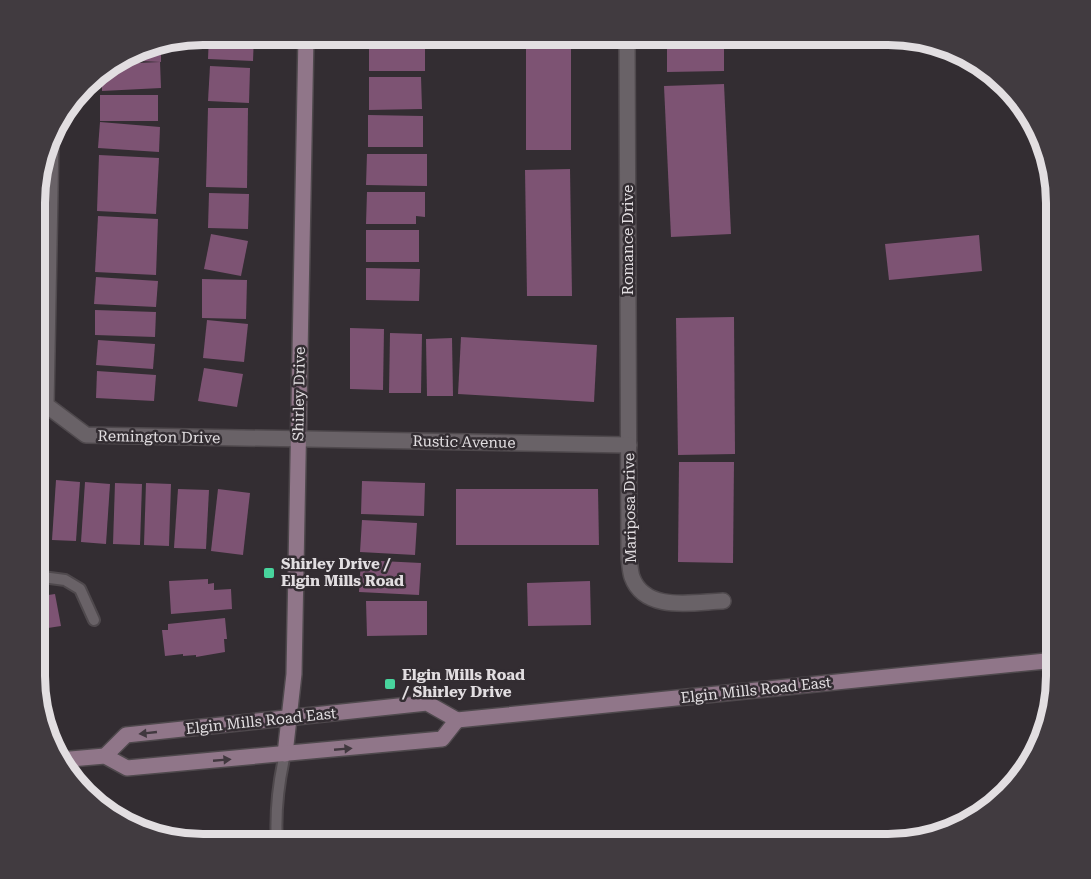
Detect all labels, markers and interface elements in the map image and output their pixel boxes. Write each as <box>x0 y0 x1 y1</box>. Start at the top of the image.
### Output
street label: Romance Drive <box>619 185 637 295</box>
street label: Shirley Drive <box>289 347 309 441</box>
street label: Remington Drive <box>98 427 220 447</box>
street label: Rustic Avenue <box>412 432 516 452</box>
street label: Mariposa Drive <box>620 453 640 563</box>
place label: Shirley Drive / Elgin Mills Road <box>281 555 404 590</box>
marker: Shirley Drive / Elgin Mills Road <box>262 566 276 580</box>
place label: Elgin Mills Road / Shirley Drive <box>401 666 525 701</box>
street label: Elgin Mills Road East <box>680 673 833 707</box>
marker: Elgin Mills Road / Shirley Drive <box>383 677 397 691</box>
street label: Elgin Mills Road East <box>185 704 338 738</box>
one-way arrow <box>138 728 157 738</box>
one-way arrow <box>333 744 352 753</box>
one-way arrow <box>213 755 232 765</box>

